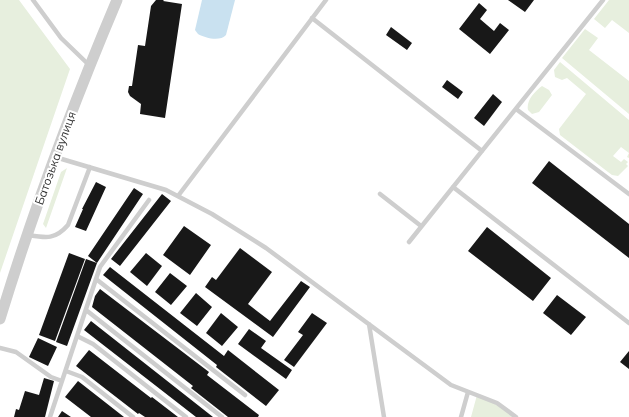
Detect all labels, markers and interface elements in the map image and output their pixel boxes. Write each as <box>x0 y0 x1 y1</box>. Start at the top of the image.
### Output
street label: Батозька вулиця <box>31 109 79 207</box>

